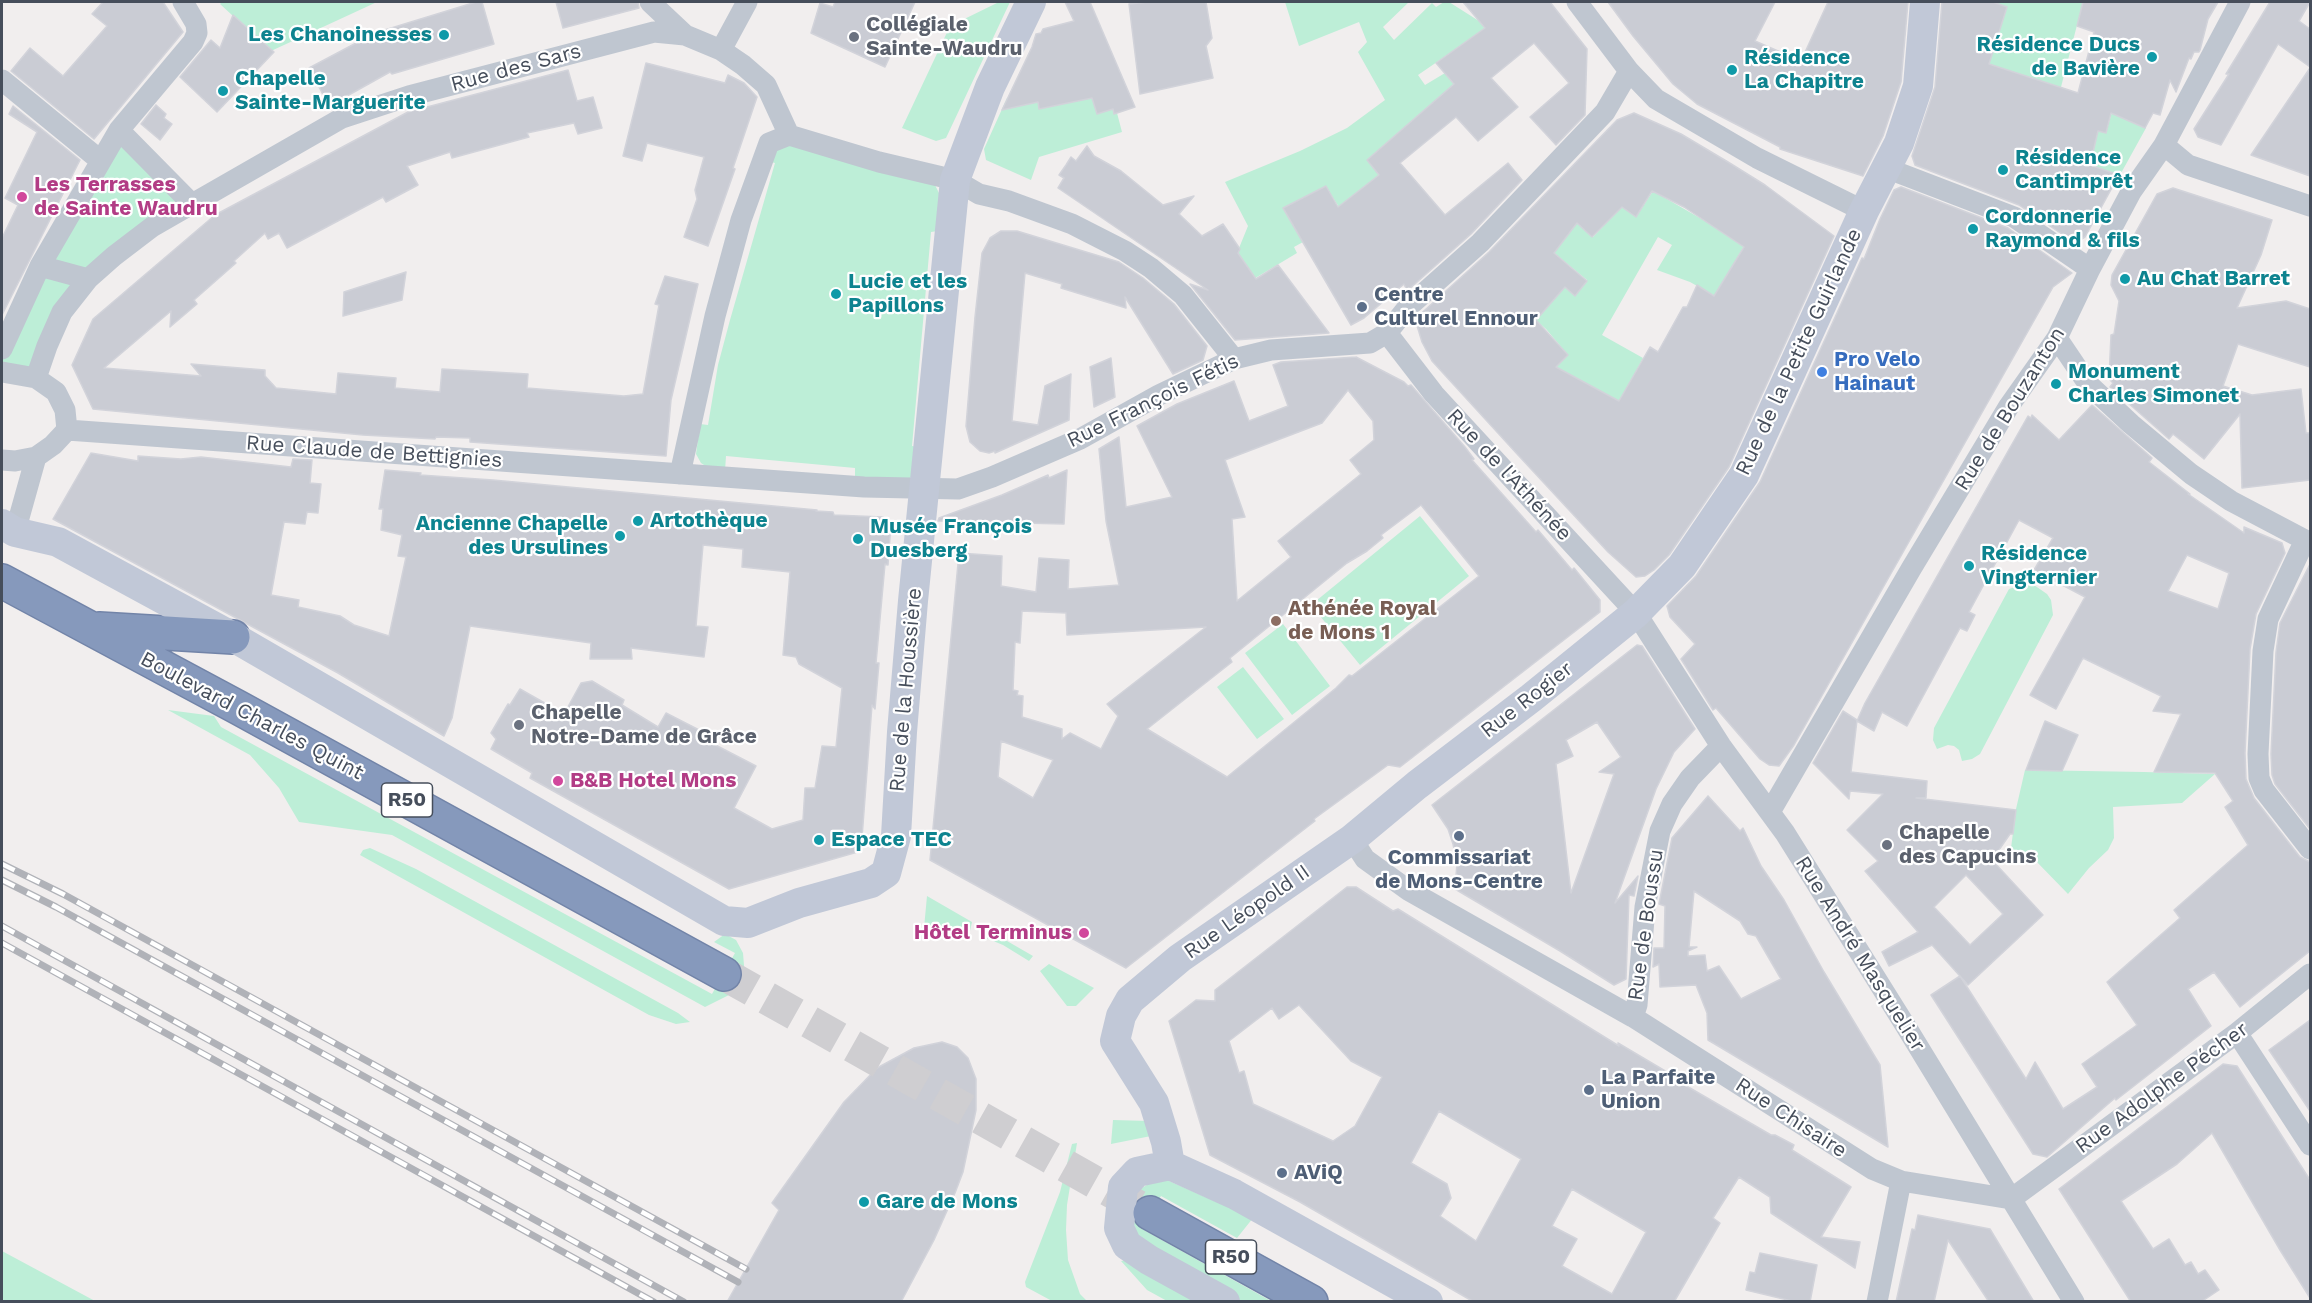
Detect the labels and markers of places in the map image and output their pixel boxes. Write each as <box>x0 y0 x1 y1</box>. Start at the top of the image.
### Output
place label: Collégiale Sainte-Waudru <box>866 12 1023 62</box>
place label: Les Chanoinesses <box>248 22 432 48</box>
marker: Les Chanoinesses <box>437 28 451 42</box>
marker: Collégiale Sainte-Waudru <box>847 30 861 44</box>
place label: Résidence Ducs de Bavière <box>1977 32 2140 82</box>
place label: Résidence La Chapitre <box>1744 45 1864 95</box>
marker: Résidence Ducs de Bavière <box>2145 50 2159 64</box>
marker: Résidence La Chapitre <box>1725 63 1739 77</box>
place label: Chapelle Sainte-Marguerite <box>235 66 426 116</box>
marker: Chapelle Sainte-Marguerite <box>216 84 230 98</box>
place label: Résidence Cantimprêt <box>2015 145 2133 195</box>
marker: Résidence Cantimprêt <box>1996 163 2010 177</box>
place label: Les Terrasses de Sainte Waudru <box>34 172 218 222</box>
marker: Les Terrasses de Sainte Waudru <box>15 190 29 204</box>
place label: Cordonnerie Raymond & fils <box>1985 204 2140 254</box>
marker: Cordonnerie Raymond & fils <box>1966 222 1980 236</box>
place label: Au Chat Barret <box>2137 266 2290 292</box>
place label: Lucie et les Papillons <box>848 269 967 319</box>
marker: Au Chat Barret <box>2118 272 2132 286</box>
place label: Centre Culturel Ennour <box>1374 282 1538 332</box>
marker: Lucie et les Papillons <box>829 287 843 301</box>
marker: Centre Culturel Ennour <box>1355 300 1369 314</box>
place label: Pro Velo Hainaut <box>1834 347 1920 397</box>
place label: Monument Charles Simonet <box>2068 359 2239 409</box>
marker: Pro Velo Hainaut <box>1815 365 1829 379</box>
marker: Monument Charles Simonet <box>2049 377 2063 391</box>
place label: Artothèque <box>650 508 768 534</box>
place label: Ancienne Chapelle des Ursulines <box>416 511 608 561</box>
marker: Artothèque <box>631 514 645 528</box>
place label: Musée François Duesberg <box>870 514 1032 564</box>
marker: Ancienne Chapelle des Ursulines <box>613 529 627 543</box>
marker: Musée François Duesberg <box>851 532 865 546</box>
place label: Résidence Vingternier <box>1981 541 2097 591</box>
marker: Résidence Vingternier <box>1962 559 1976 573</box>
place label: Athénée Royal de Mons 1 <box>1288 596 1437 646</box>
marker: Athénée Royal de Mons 1 <box>1269 614 1283 628</box>
place label: Chapelle Notre-Dame de Grâce <box>531 700 757 750</box>
marker: Chapelle Notre-Dame de Grâce <box>512 718 526 732</box>
place label: B&B Hotel Mons <box>570 768 736 794</box>
marker: B&B Hotel Mons <box>551 774 565 788</box>
place label: Chapelle des Capucins <box>1899 820 2036 870</box>
place label: Espace TEC <box>831 827 952 853</box>
marker: Commissariat de Mons-Centre <box>1452 829 1466 843</box>
marker: Espace TEC <box>812 833 826 847</box>
marker: Chapelle des Capucins <box>1880 838 1894 852</box>
place label: Commissariat de Mons-Centre <box>1375 845 1543 895</box>
place label: Hôtel Terminus <box>914 920 1072 946</box>
marker: Hôtel Terminus <box>1077 926 1091 940</box>
place label: La Parfaite Union <box>1601 1065 1715 1115</box>
marker: La Parfaite Union <box>1582 1083 1596 1097</box>
place label: AViQ <box>1294 1160 1343 1186</box>
marker: AViQ <box>1275 1166 1289 1180</box>
place label: Gare de Mons <box>876 1189 1018 1215</box>
marker: Gare de Mons <box>857 1195 871 1209</box>

